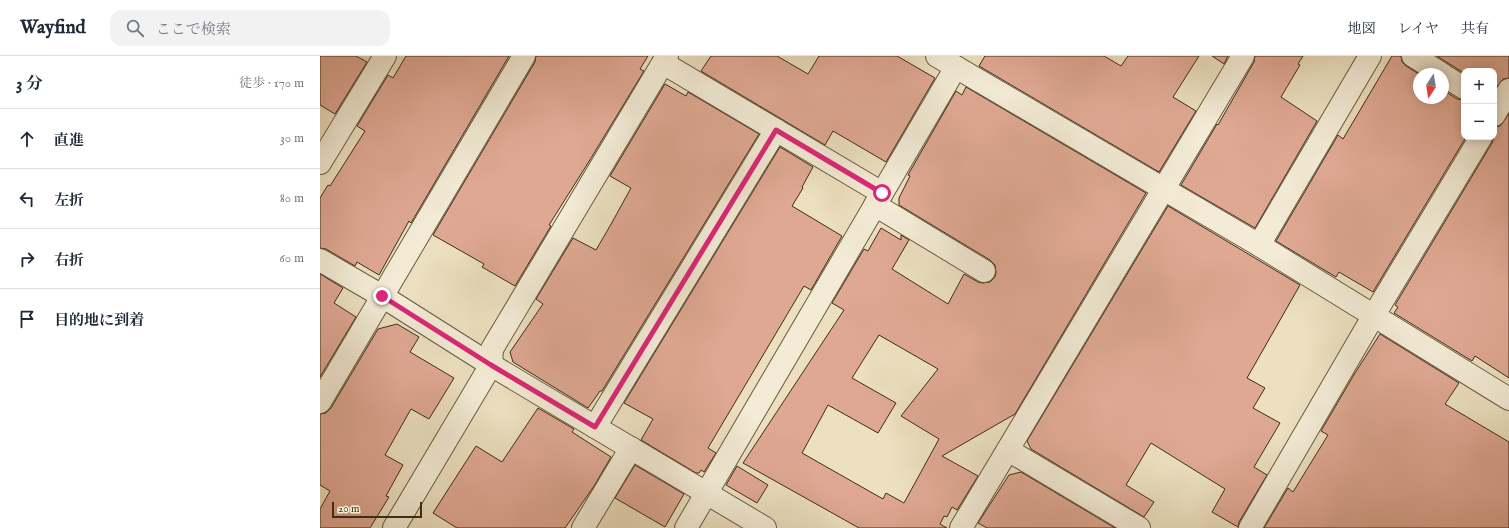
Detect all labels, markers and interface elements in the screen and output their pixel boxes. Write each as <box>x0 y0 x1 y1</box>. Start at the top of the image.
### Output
search box <box>110 10 390 46</box>
text: Wayfind <box>20 16 86 40</box>
icon: search <box>124 17 146 39</box>
text: ここで検索 <box>156 20 231 39</box>
text: 地図 <box>1348 20 1376 38</box>
text: レイヤ <box>1398 20 1439 38</box>
text: 共有 <box>1461 20 1489 38</box>
north arrow <box>1413 68 1449 104</box>
map controls <box>1461 68 1497 140</box>
button: + <box>1461 68 1497 104</box>
text: 3 分 <box>16 74 43 95</box>
text: 徒歩 · 170 m <box>239 75 304 92</box>
button: − <box>1461 104 1497 140</box>
icon: ahead <box>16 128 38 150</box>
text: 30 m <box>280 130 304 147</box>
text: 直進 <box>54 131 84 150</box>
route start <box>873 184 891 202</box>
icon: left <box>16 188 38 210</box>
text: 80 m <box>280 190 304 207</box>
text: 左折 <box>54 191 84 210</box>
icon: right <box>16 248 38 270</box>
text: 60 m <box>279 250 304 267</box>
text: 右折 <box>54 251 84 270</box>
route end <box>373 287 391 305</box>
icon: arrive <box>16 308 38 330</box>
text: 目的地に到着 <box>54 311 144 330</box>
scale bar <box>332 500 422 519</box>
text: 20 m <box>338 502 359 516</box>

